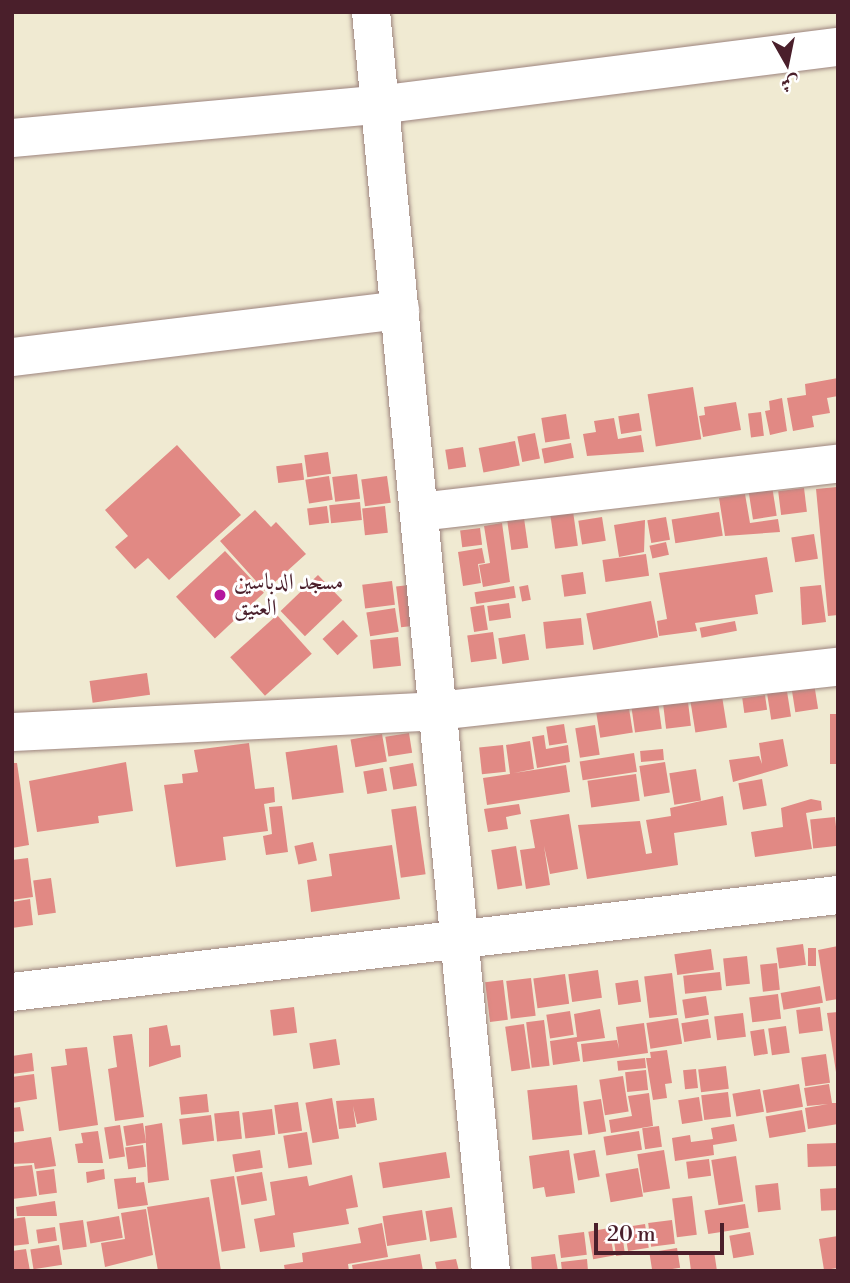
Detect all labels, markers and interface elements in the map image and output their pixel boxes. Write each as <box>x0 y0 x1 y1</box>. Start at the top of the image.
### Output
north arrow <box>752 28 822 98</box>
text: ش <box>779 70 801 97</box>
place label: مسجد الدباسين العتيق <box>234 568 344 622</box>
marker: مسجد الدباسين العتيق <box>212 587 228 603</box>
scale bar <box>598 1210 728 1254</box>
text: 20 m <box>607 1222 656 1248</box>

